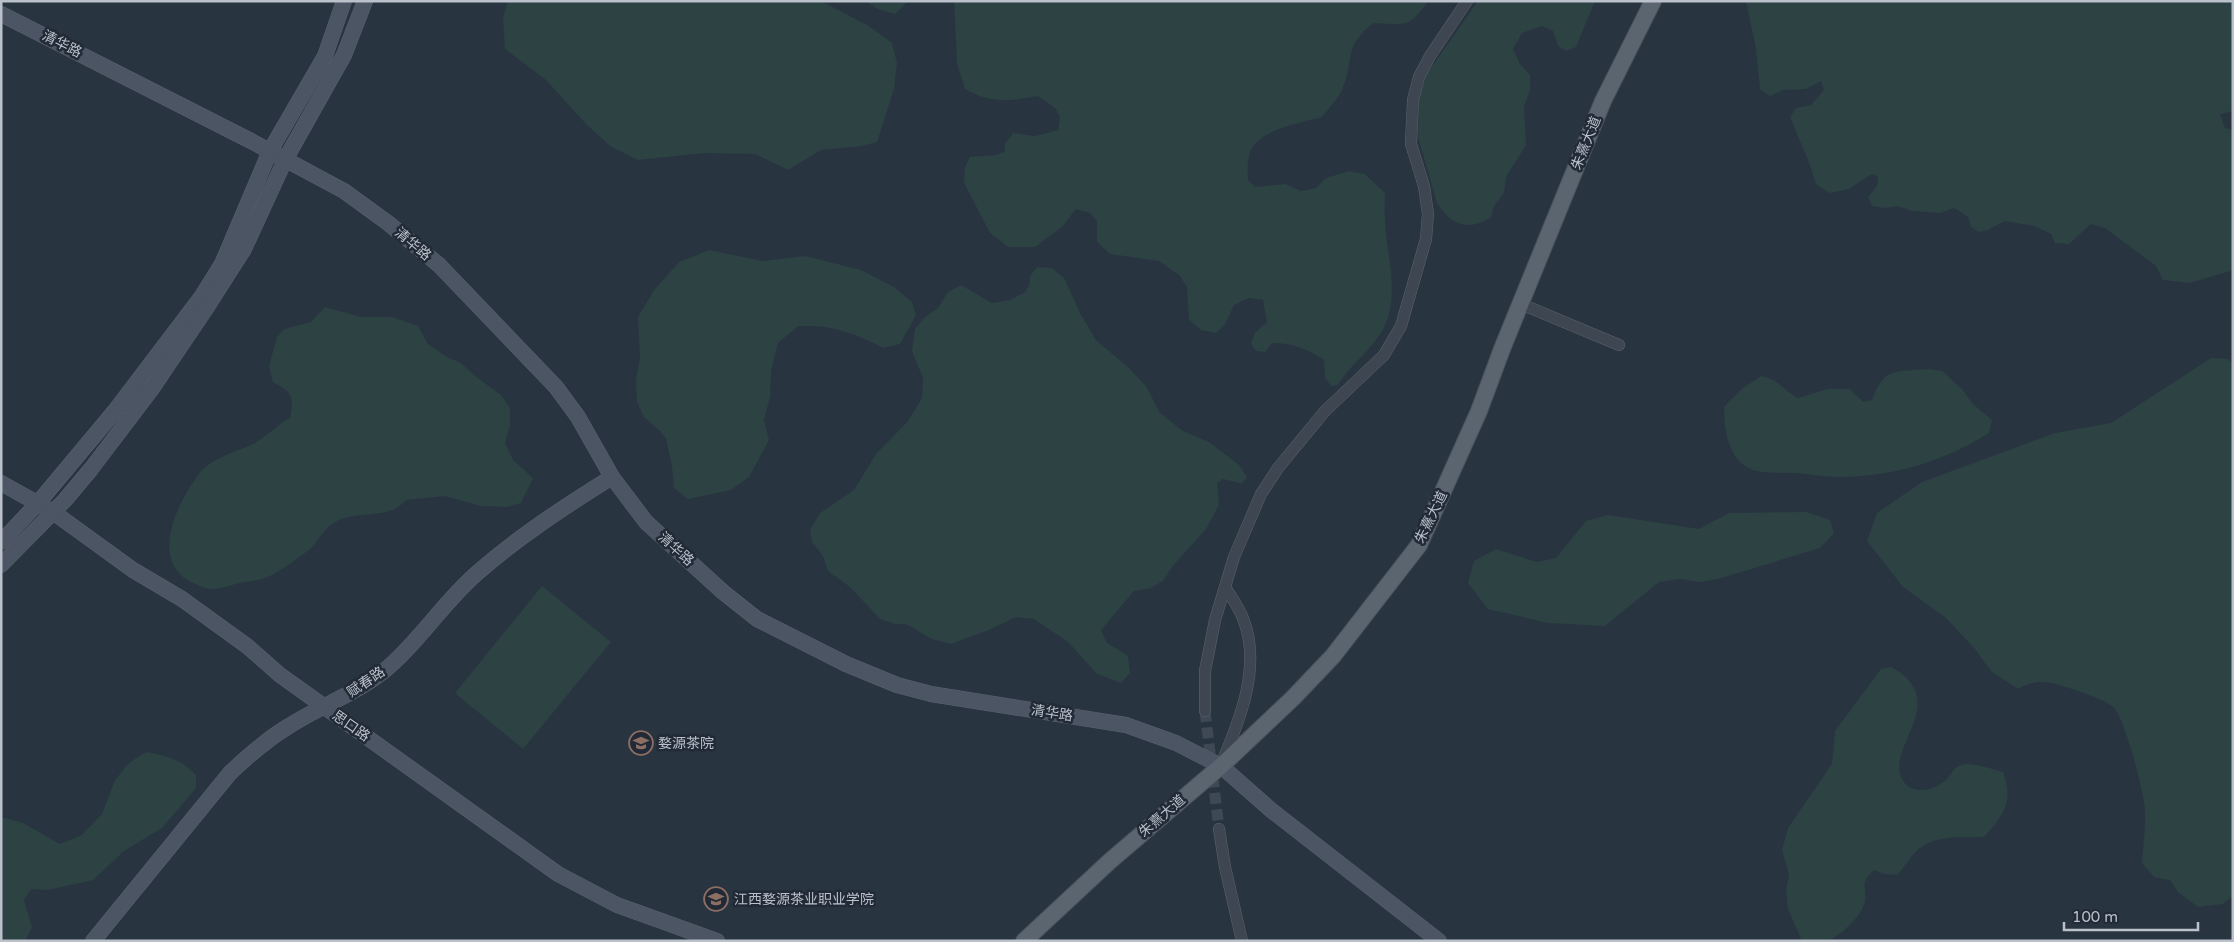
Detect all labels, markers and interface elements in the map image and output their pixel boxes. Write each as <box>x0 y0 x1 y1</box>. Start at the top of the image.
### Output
street label: 清华路 <box>39 27 85 61</box>
street label: 朱熹大道 <box>1568 114 1604 172</box>
street label: 清华路 <box>391 224 435 264</box>
street label: 朱熹大道 <box>1411 488 1451 546</box>
street label: 清华路 <box>655 529 697 569</box>
street label: 赋春路 <box>344 663 388 701</box>
street label: 清华路 <box>1030 701 1074 725</box>
street label: 思口路 <box>329 707 373 745</box>
school or university icon: 婺源茶院 <box>628 730 654 756</box>
place label: 婺源茶院 <box>658 735 714 752</box>
street label: 朱熹大道 <box>1135 791 1189 841</box>
school or university icon: 江西婺源茶业职业学院 <box>703 886 729 912</box>
place label: 江西婺源茶业职业学院 <box>734 891 874 908</box>
scale bar <box>2064 900 2198 932</box>
text: 100 m <box>2072 908 2118 926</box>

